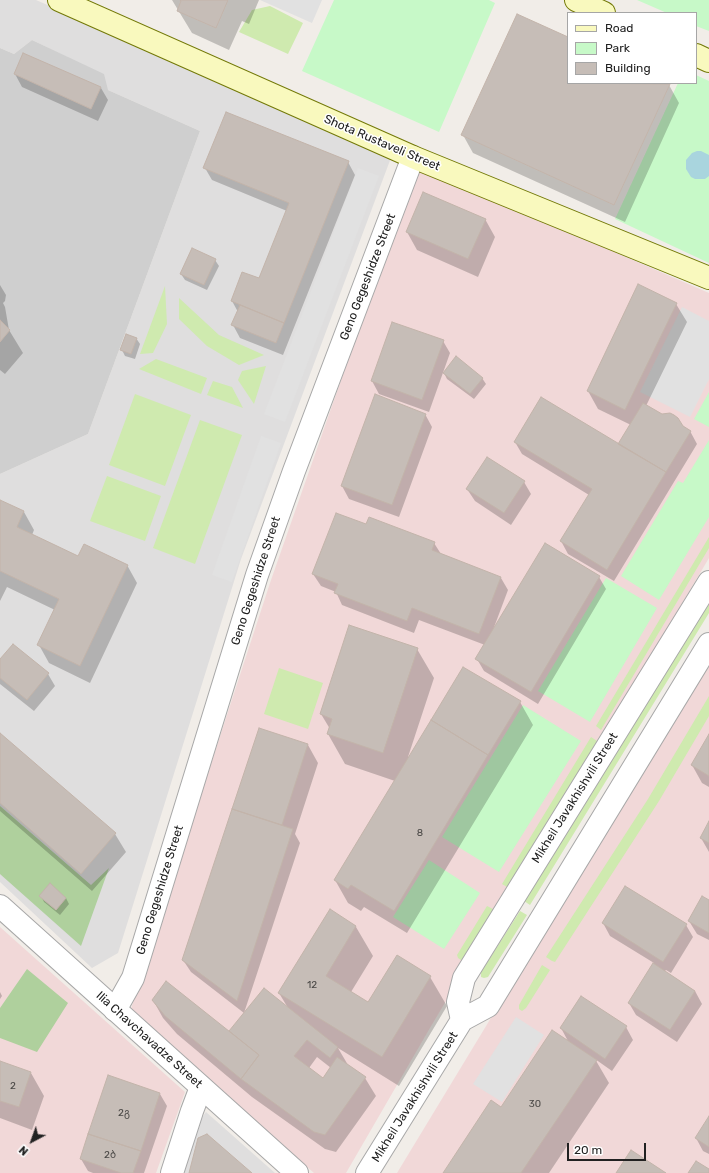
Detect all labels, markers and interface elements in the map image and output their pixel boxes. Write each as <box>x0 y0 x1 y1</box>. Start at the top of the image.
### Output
legend <box>567 12 697 84</box>
text: Road <box>605 21 633 35</box>
text: Park <box>605 41 630 55</box>
text: Building <box>605 61 651 75</box>
street label: Shota Rustaveli Street <box>322 112 442 174</box>
street label: Geno Gegeshidze Street <box>337 212 399 342</box>
street label: Geno Gegeshidze Street <box>228 515 284 647</box>
street label: Mikheil Javakhishvili Street <box>529 730 621 866</box>
street label: Geno Gegeshidze Street <box>133 824 187 956</box>
house number: 8 <box>417 827 423 839</box>
house number: 12 <box>307 979 317 991</box>
street label: Ilia Chavchavadze Street <box>93 989 205 1091</box>
street label: Mikheil Javakhishvili Street <box>369 1029 461 1165</box>
house number: 2 <box>10 1080 16 1092</box>
house number: 30 <box>529 1098 541 1110</box>
house number: 2გ <box>118 1107 130 1119</box>
north arrow <box>12 1121 52 1161</box>
scale bar <box>569 1135 648 1161</box>
text: N <box>17 1143 31 1158</box>
text: 20 m <box>574 1143 602 1157</box>
house number: 2ბ <box>104 1149 116 1161</box>

